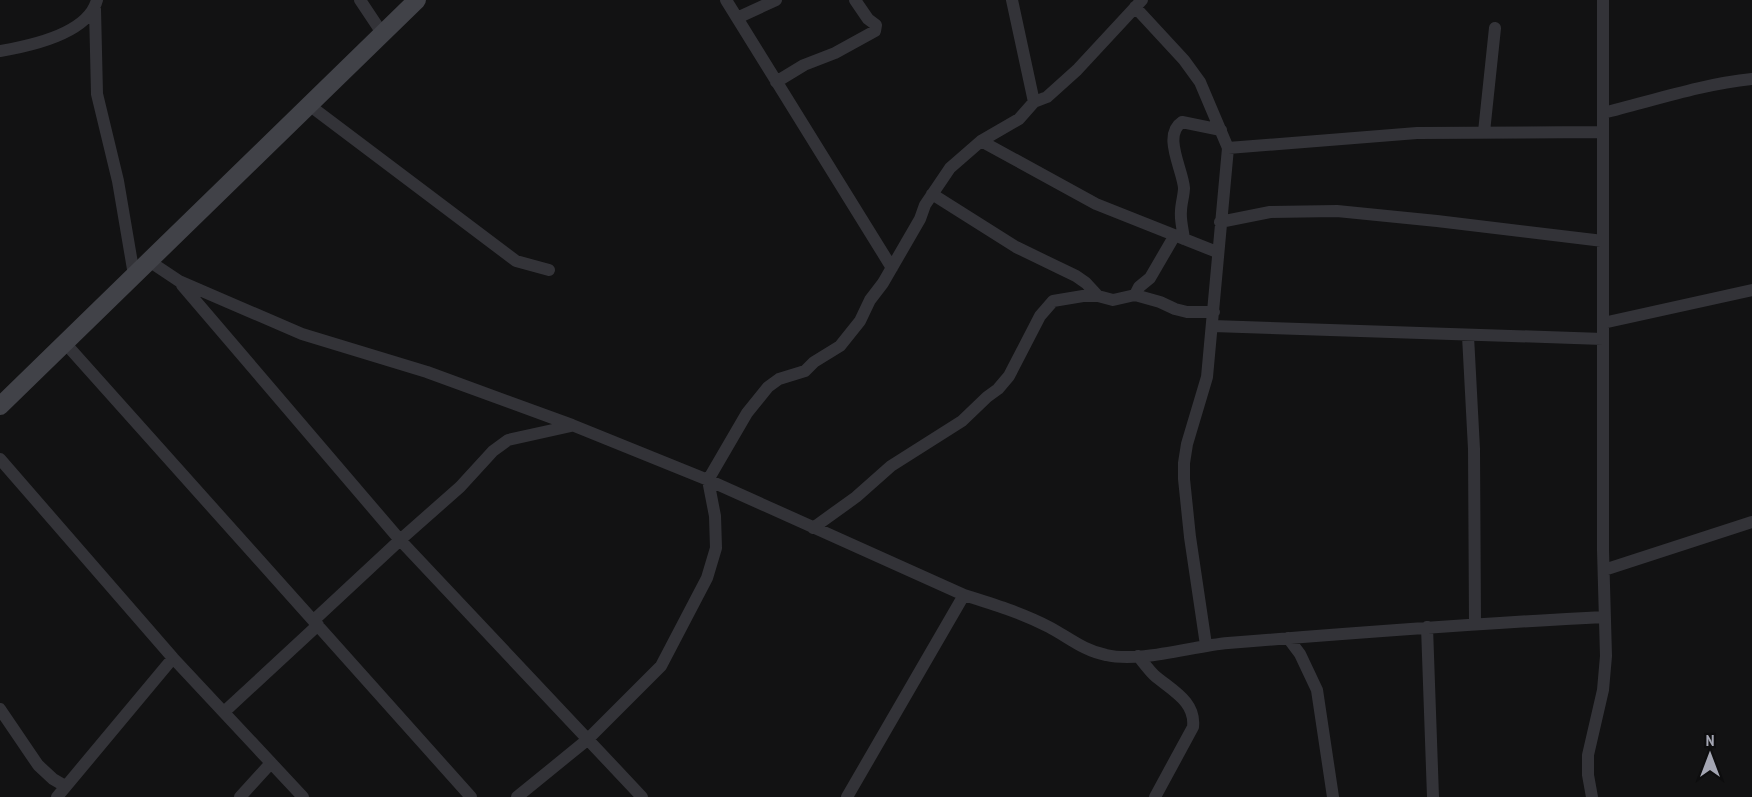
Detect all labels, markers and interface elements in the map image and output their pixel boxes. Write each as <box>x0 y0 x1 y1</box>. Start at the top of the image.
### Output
north arrow <box>1680 725 1740 785</box>
text: N <box>1706 730 1714 750</box>

